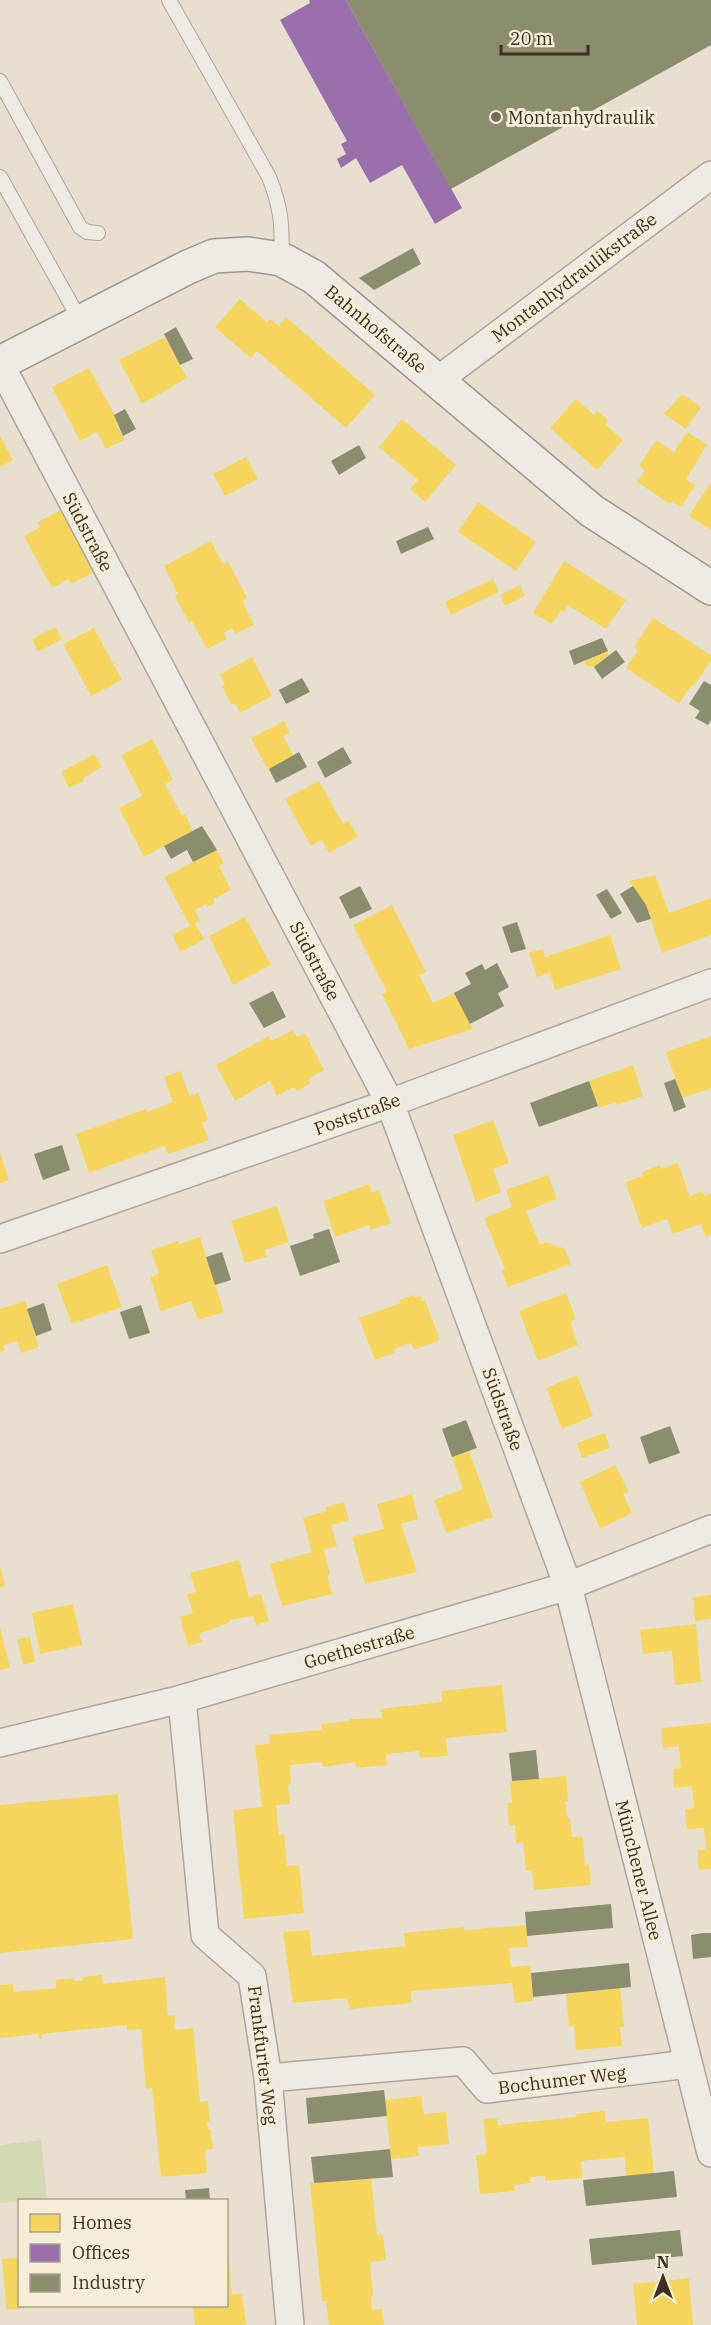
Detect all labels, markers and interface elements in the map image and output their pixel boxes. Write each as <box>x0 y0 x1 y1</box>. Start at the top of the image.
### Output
scale bar <box>501 18 588 56</box>
text: 20 m <box>510 27 553 50</box>
place label: Montanhydraulik <box>508 106 655 129</box>
marker: Montanhydraulik <box>489 110 503 124</box>
street label: Montanhydraulikstraße <box>487 207 661 347</box>
street label: Bahnhofstraße <box>320 280 432 378</box>
street label: Südstraße <box>58 488 118 576</box>
street label: Südstraße <box>285 917 345 1005</box>
street label: Poststraße <box>311 1088 403 1140</box>
street label: Südstraße <box>477 1364 529 1454</box>
street label: Goethestraße <box>301 1620 417 1674</box>
street label: Münchener Allee <box>610 1797 668 1943</box>
street label: Frankfurter Weg <box>243 1984 283 2126</box>
street label: Bochumer Weg <box>497 2061 628 2099</box>
legend <box>18 2199 228 2307</box>
text: Homes <box>72 2211 132 2234</box>
text: Offices <box>72 2241 130 2264</box>
north arrow <box>633 2247 693 2307</box>
text: N <box>657 2252 669 2272</box>
text: Industry <box>72 2271 145 2294</box>

